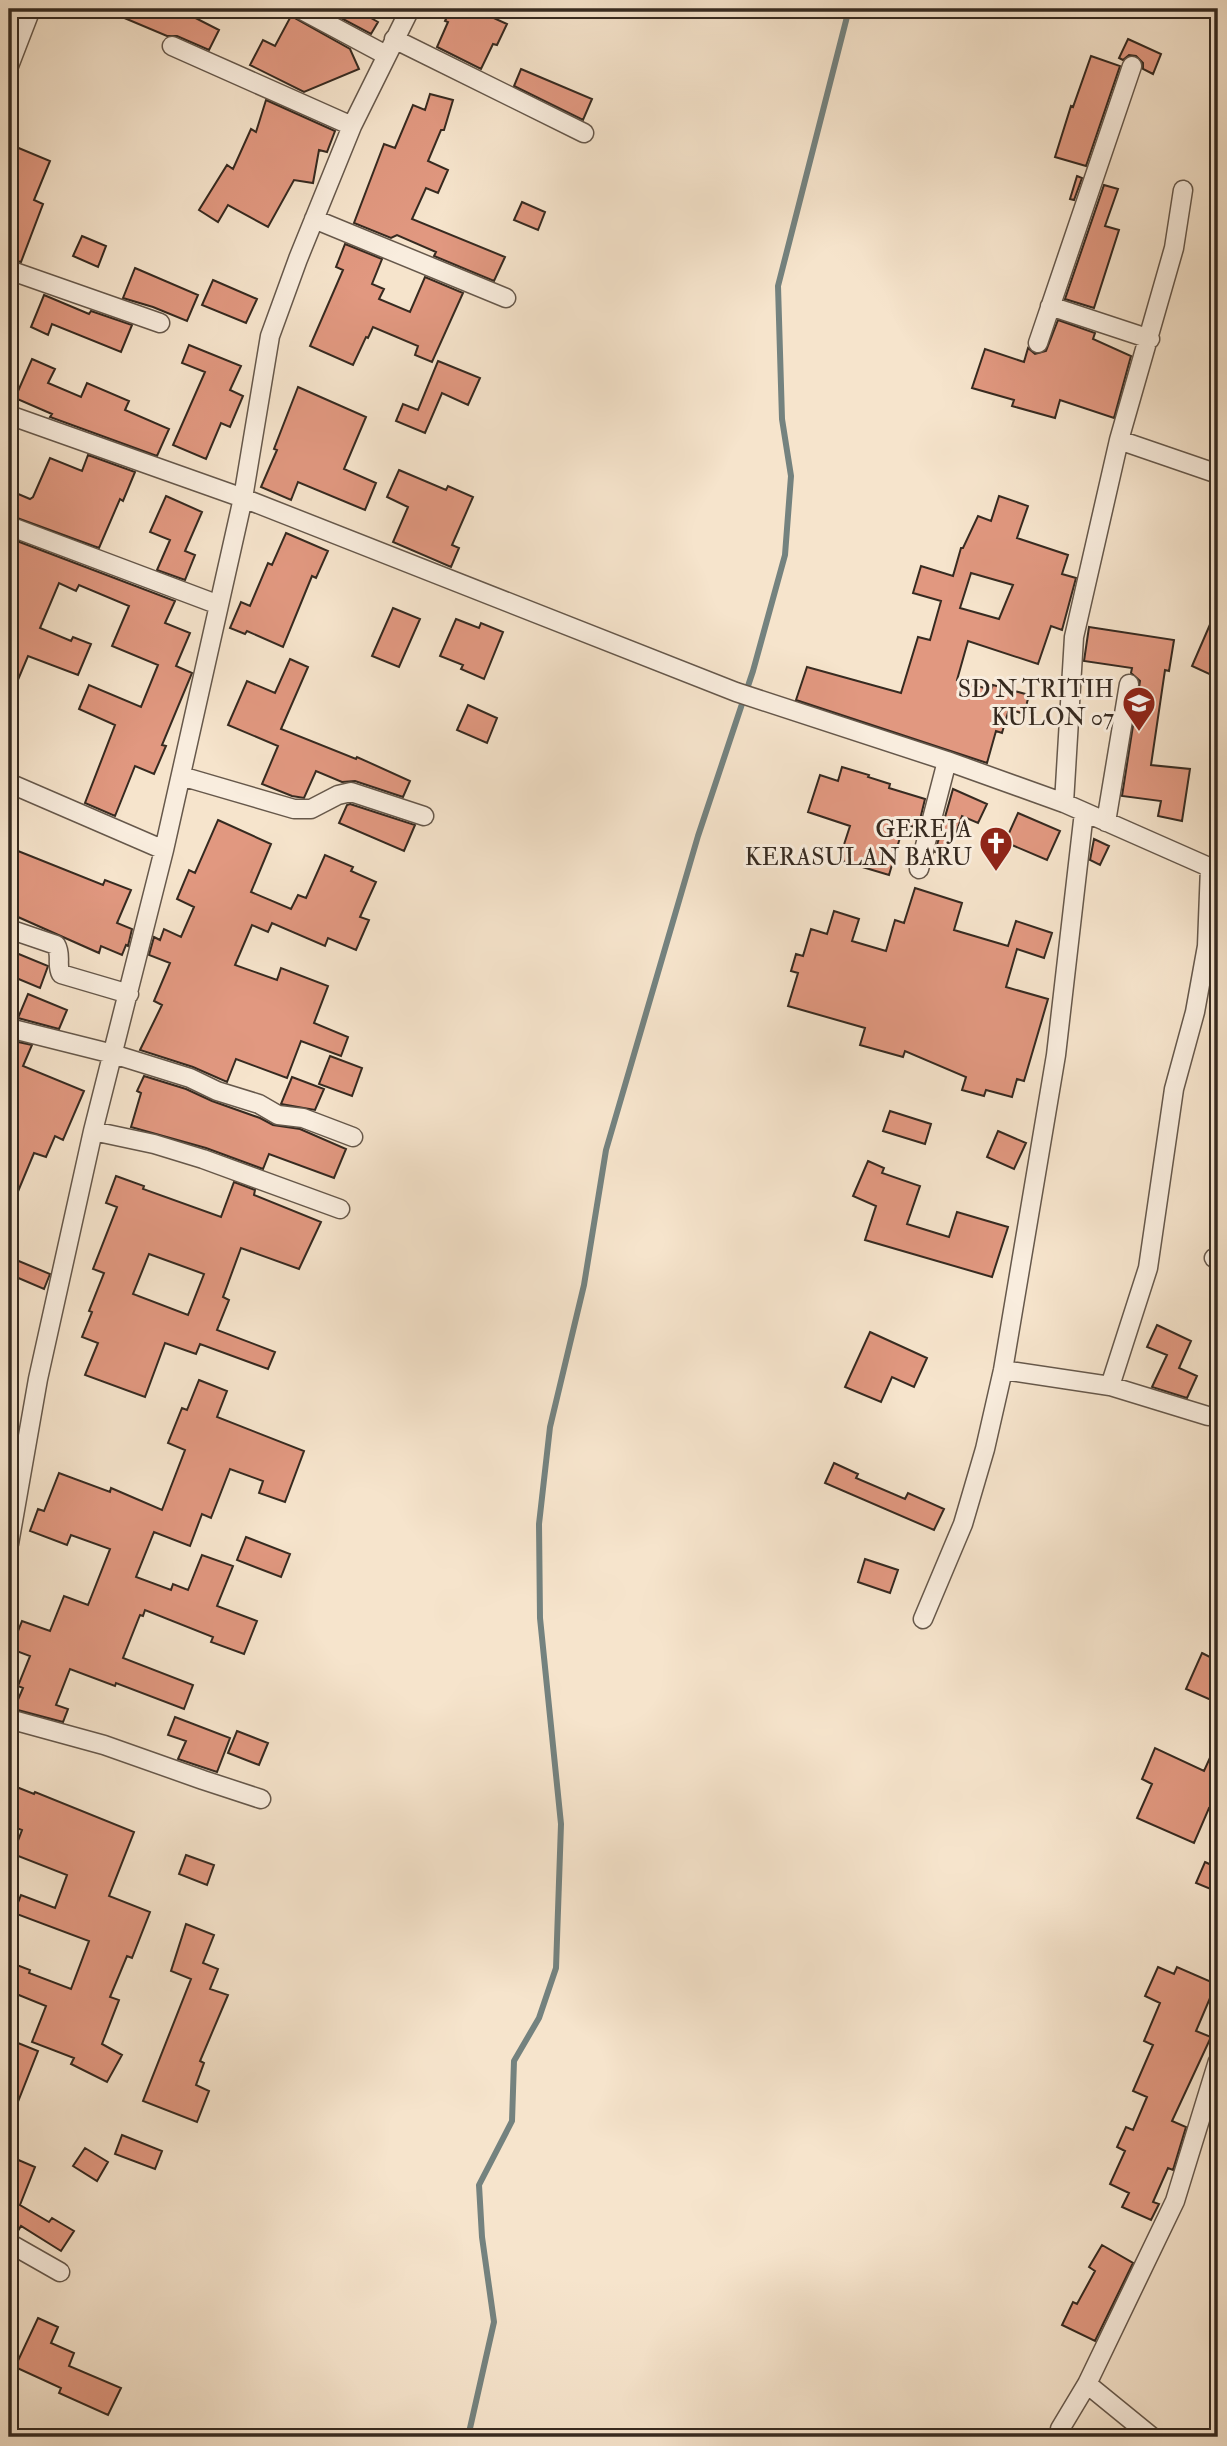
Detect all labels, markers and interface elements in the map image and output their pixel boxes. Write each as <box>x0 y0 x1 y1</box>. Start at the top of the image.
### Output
place label: SD N TRITIH KULON 07 <box>958 674 1114 733</box>
school or university icon: SD N TRITIH KULON 07 <box>1120 684 1158 733</box>
place label: GEREJA KERASULAN BARU <box>745 814 972 873</box>
church icon: GEREJA KERASULAN BARU <box>977 824 1015 873</box>

